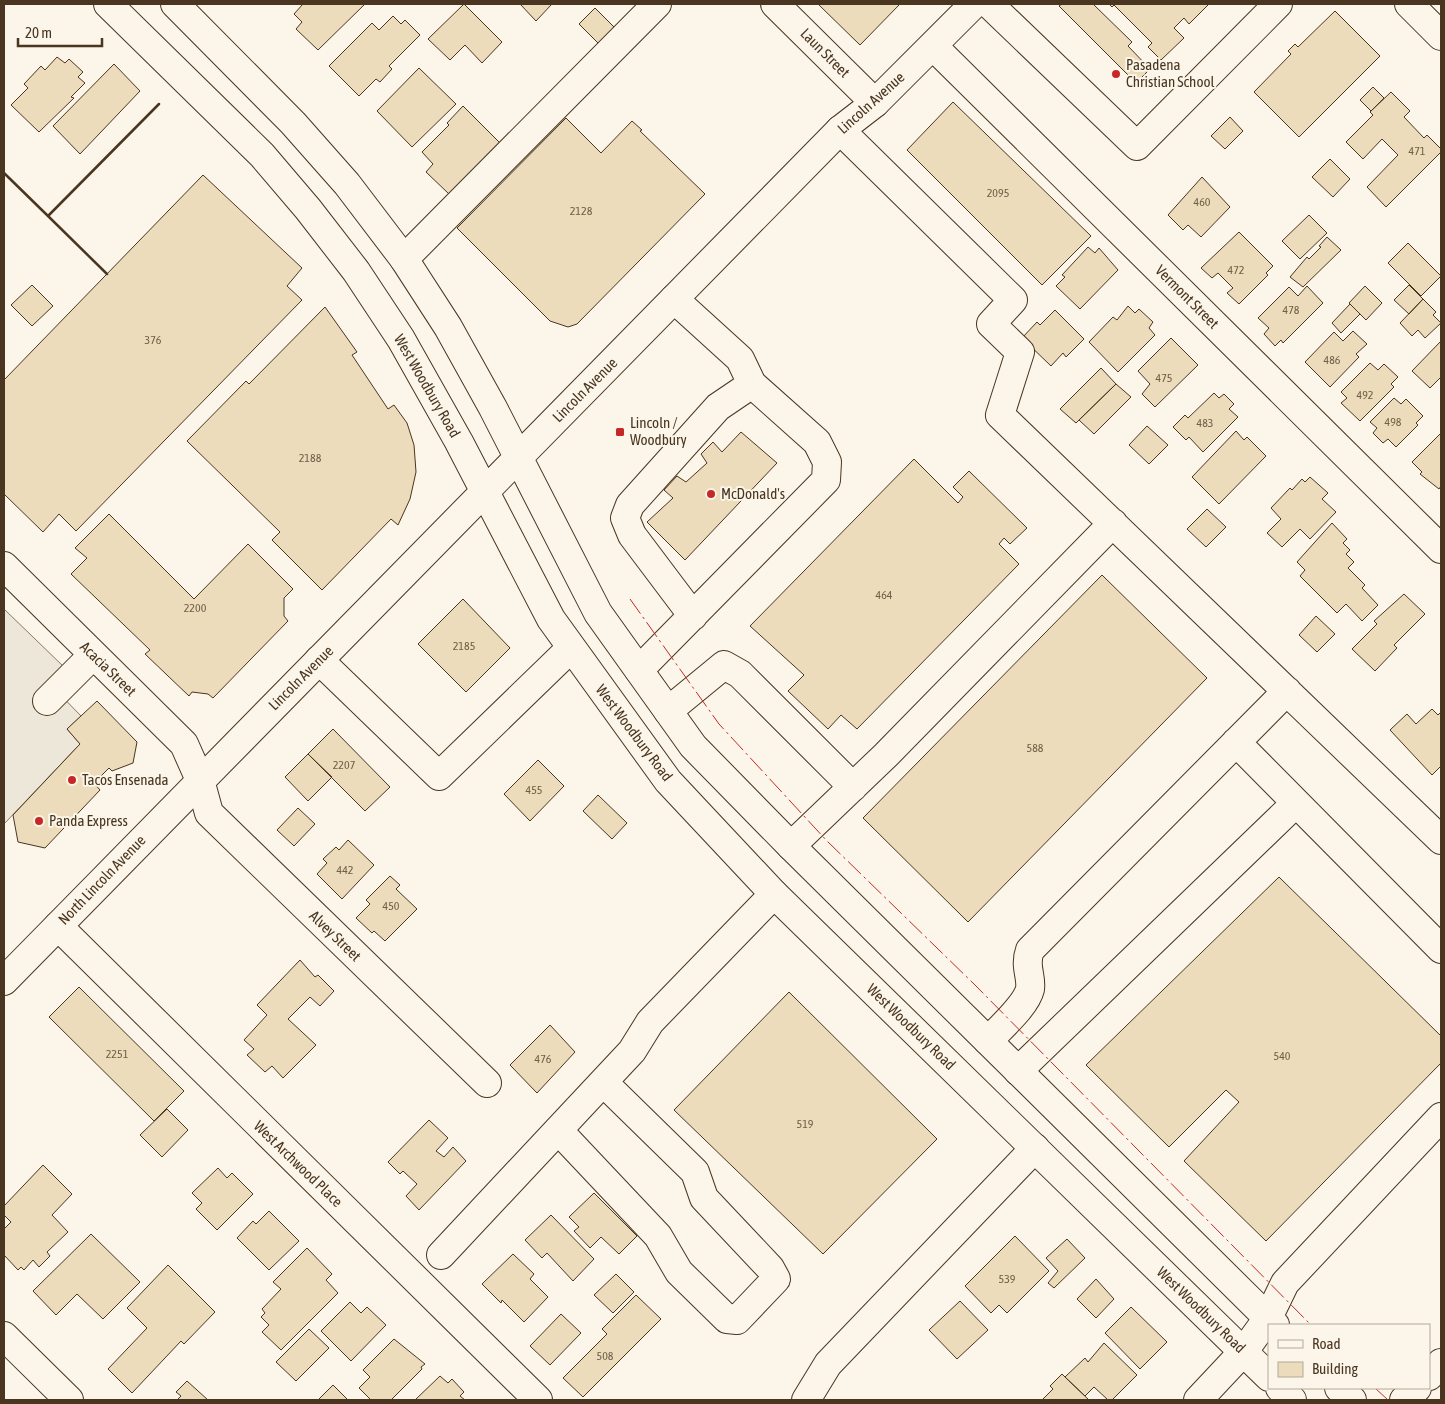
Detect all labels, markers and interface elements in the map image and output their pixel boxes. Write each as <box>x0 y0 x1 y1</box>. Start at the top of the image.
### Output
scale bar <box>18 15 101 47</box>
text: 20 m <box>25 24 52 41</box>
street label: Laun Street <box>797 25 853 81</box>
place label: Pasadena Christian School <box>1126 56 1214 90</box>
street label: Lincoln Avenue <box>834 68 908 137</box>
marker: Pasadena Christian School <box>1110 68 1122 80</box>
house number: 471 <box>1409 144 1426 158</box>
house number: 2095 <box>987 186 1009 200</box>
house number: 460 <box>1194 195 1211 209</box>
house number: 2128 <box>570 204 593 218</box>
street label: Vermont Street <box>1152 261 1223 332</box>
house number: 472 <box>1228 263 1244 277</box>
house number: 478 <box>1283 303 1300 317</box>
street label: West Woodbury Road <box>391 331 464 440</box>
house number: 376 <box>145 333 162 347</box>
house number: 486 <box>1324 353 1341 367</box>
street label: Lincoln Avenue <box>549 354 620 425</box>
house number: 475 <box>1156 371 1172 385</box>
house number: 492 <box>1357 388 1373 402</box>
place label: Lincoln / Woodbury <box>630 414 687 448</box>
house number: 498 <box>1385 415 1402 429</box>
house number: 483 <box>1197 416 1213 430</box>
marker: Lincoln / Woodbury <box>614 426 626 438</box>
house number: 2188 <box>299 451 322 465</box>
place label: McDonald's <box>721 485 785 502</box>
marker: McDonald's <box>705 488 717 500</box>
house number: 464 <box>876 588 893 602</box>
house number: 2200 <box>184 601 207 615</box>
street label: Acacia Street <box>77 638 140 699</box>
house number: 2185 <box>453 639 475 653</box>
street label: Lincoln Avenue <box>265 642 336 713</box>
street label: West Woodbury Road <box>593 681 676 784</box>
house number: 588 <box>1027 741 1044 755</box>
house number: 2207 <box>333 758 356 772</box>
place label: Tacos Ensenada <box>82 771 169 788</box>
marker: Tacos Ensenada <box>66 774 78 786</box>
house number: 455 <box>526 783 542 797</box>
place label: Panda Express <box>49 812 128 829</box>
marker: Panda Express <box>33 815 45 827</box>
street label: North Lincoln Avenue <box>55 831 149 928</box>
house number: 442 <box>337 863 353 877</box>
house number: 450 <box>383 899 400 913</box>
street label: Alvey Street <box>306 907 365 964</box>
street label: West Woodbury Road <box>864 980 959 1073</box>
house number: 2251 <box>106 1047 129 1061</box>
house number: 540 <box>1274 1049 1291 1063</box>
house number: 476 <box>535 1052 552 1066</box>
street label: West Archwood Place <box>251 1117 346 1210</box>
house number: 519 <box>797 1117 814 1131</box>
street label: West Woodbury Road <box>1154 1263 1249 1356</box>
house number: 539 <box>999 1272 1016 1286</box>
legend <box>1268 1324 1430 1389</box>
text: Road <box>1312 1335 1341 1352</box>
house number: 508 <box>597 1349 614 1363</box>
text: Building <box>1312 1360 1358 1377</box>

